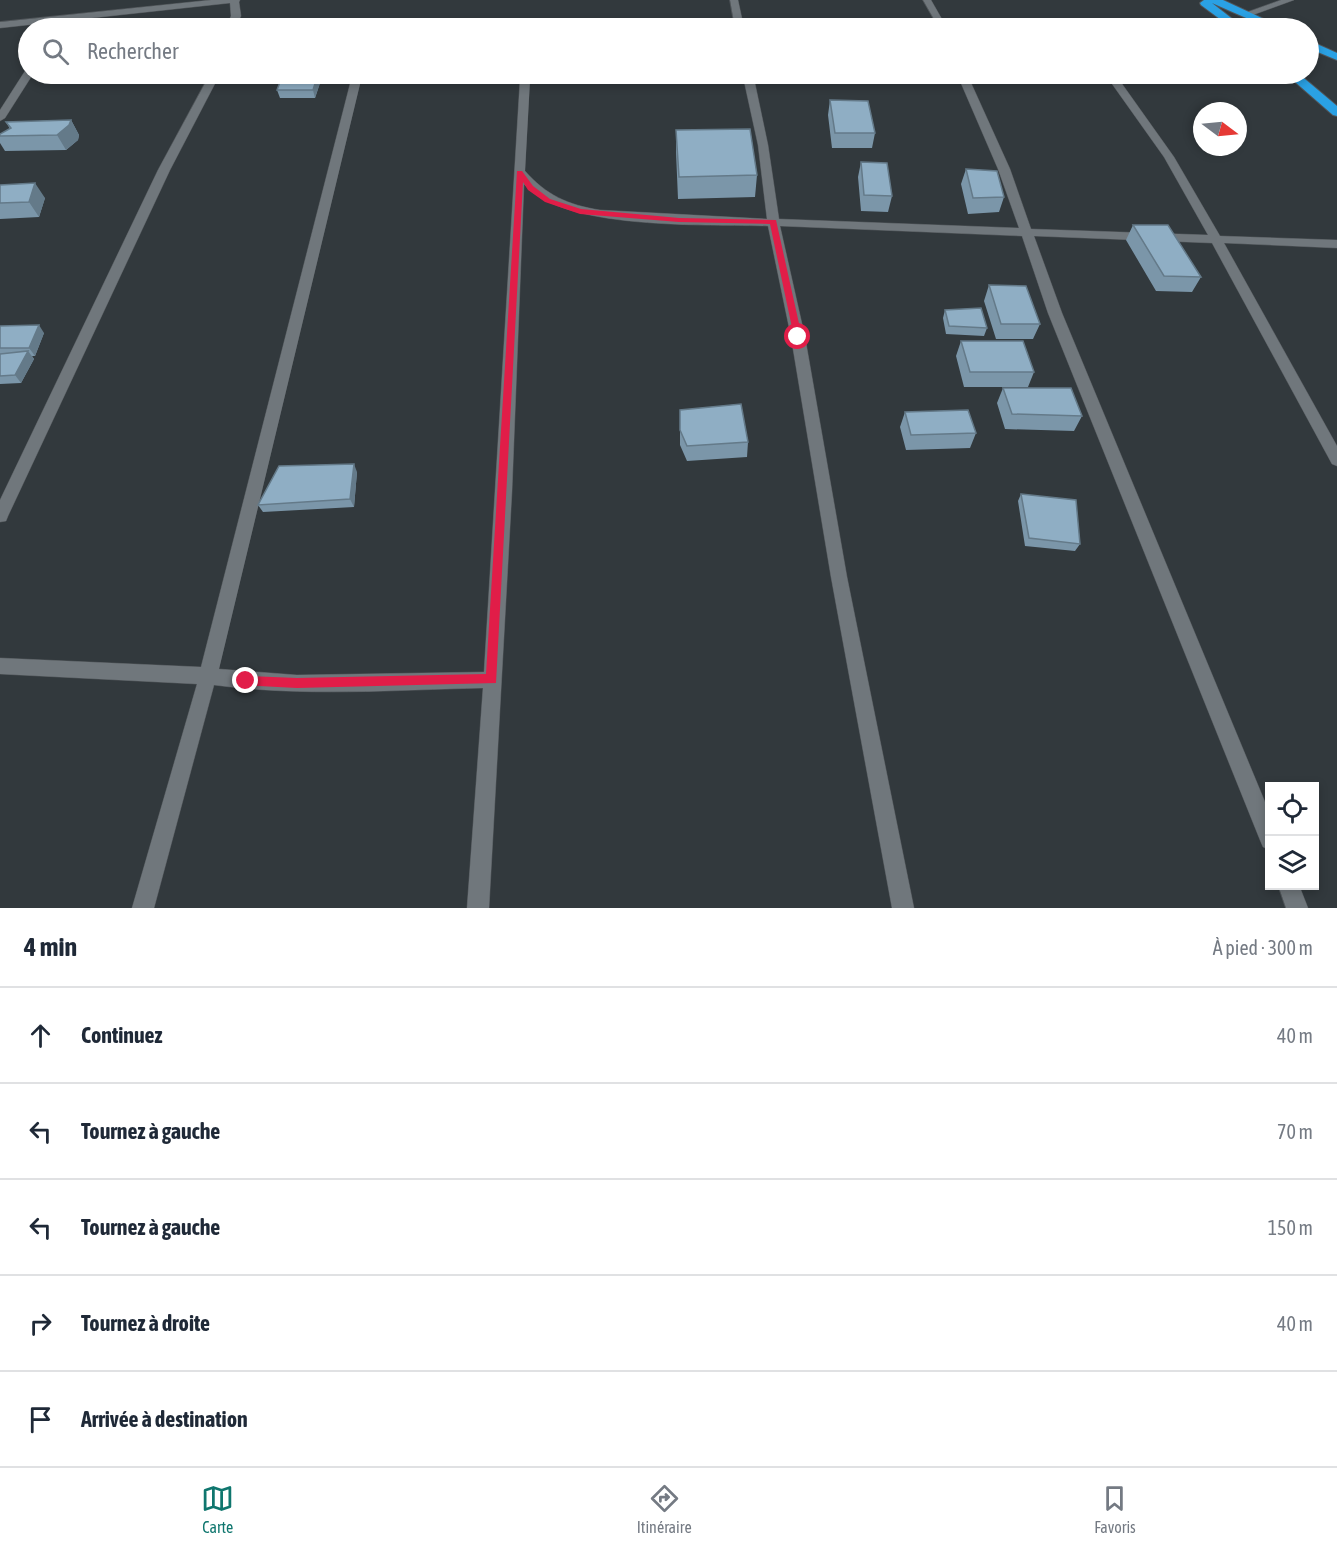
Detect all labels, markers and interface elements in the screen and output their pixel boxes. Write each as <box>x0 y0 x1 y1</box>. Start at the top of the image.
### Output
search box <box>18 18 1319 84</box>
icon: search <box>39 35 72 68</box>
text: Rechercher <box>87 38 178 64</box>
north arrow <box>1193 102 1247 156</box>
route start <box>784 323 810 349</box>
route end <box>232 667 258 693</box>
map controls <box>1265 782 1319 890</box>
button: locate <box>1265 782 1319 836</box>
button: layers <box>1265 836 1319 890</box>
text: 4 min <box>24 932 77 962</box>
text: À pied · 300 m <box>1213 936 1313 959</box>
icon: ahead <box>24 1019 57 1052</box>
text: Continuez <box>81 1022 163 1048</box>
text: 40 m <box>1277 1024 1313 1047</box>
icon: left <box>24 1115 57 1148</box>
text: Tournez à gauche <box>81 1118 220 1144</box>
text: 70 m <box>1277 1120 1313 1143</box>
icon: left <box>24 1211 57 1244</box>
text: Tournez à gauche <box>81 1214 220 1240</box>
text: 150 m <box>1268 1216 1313 1239</box>
icon: right <box>24 1307 57 1340</box>
text: Tournez à droite <box>81 1310 210 1336</box>
text: 40 m <box>1277 1312 1313 1335</box>
icon: arrive <box>24 1403 57 1436</box>
text: Arrivée à destination <box>81 1406 248 1432</box>
tab: Carte <box>201 1482 234 1536</box>
tab: Itinéraire <box>637 1482 692 1536</box>
tab: Favoris <box>1094 1482 1136 1536</box>

